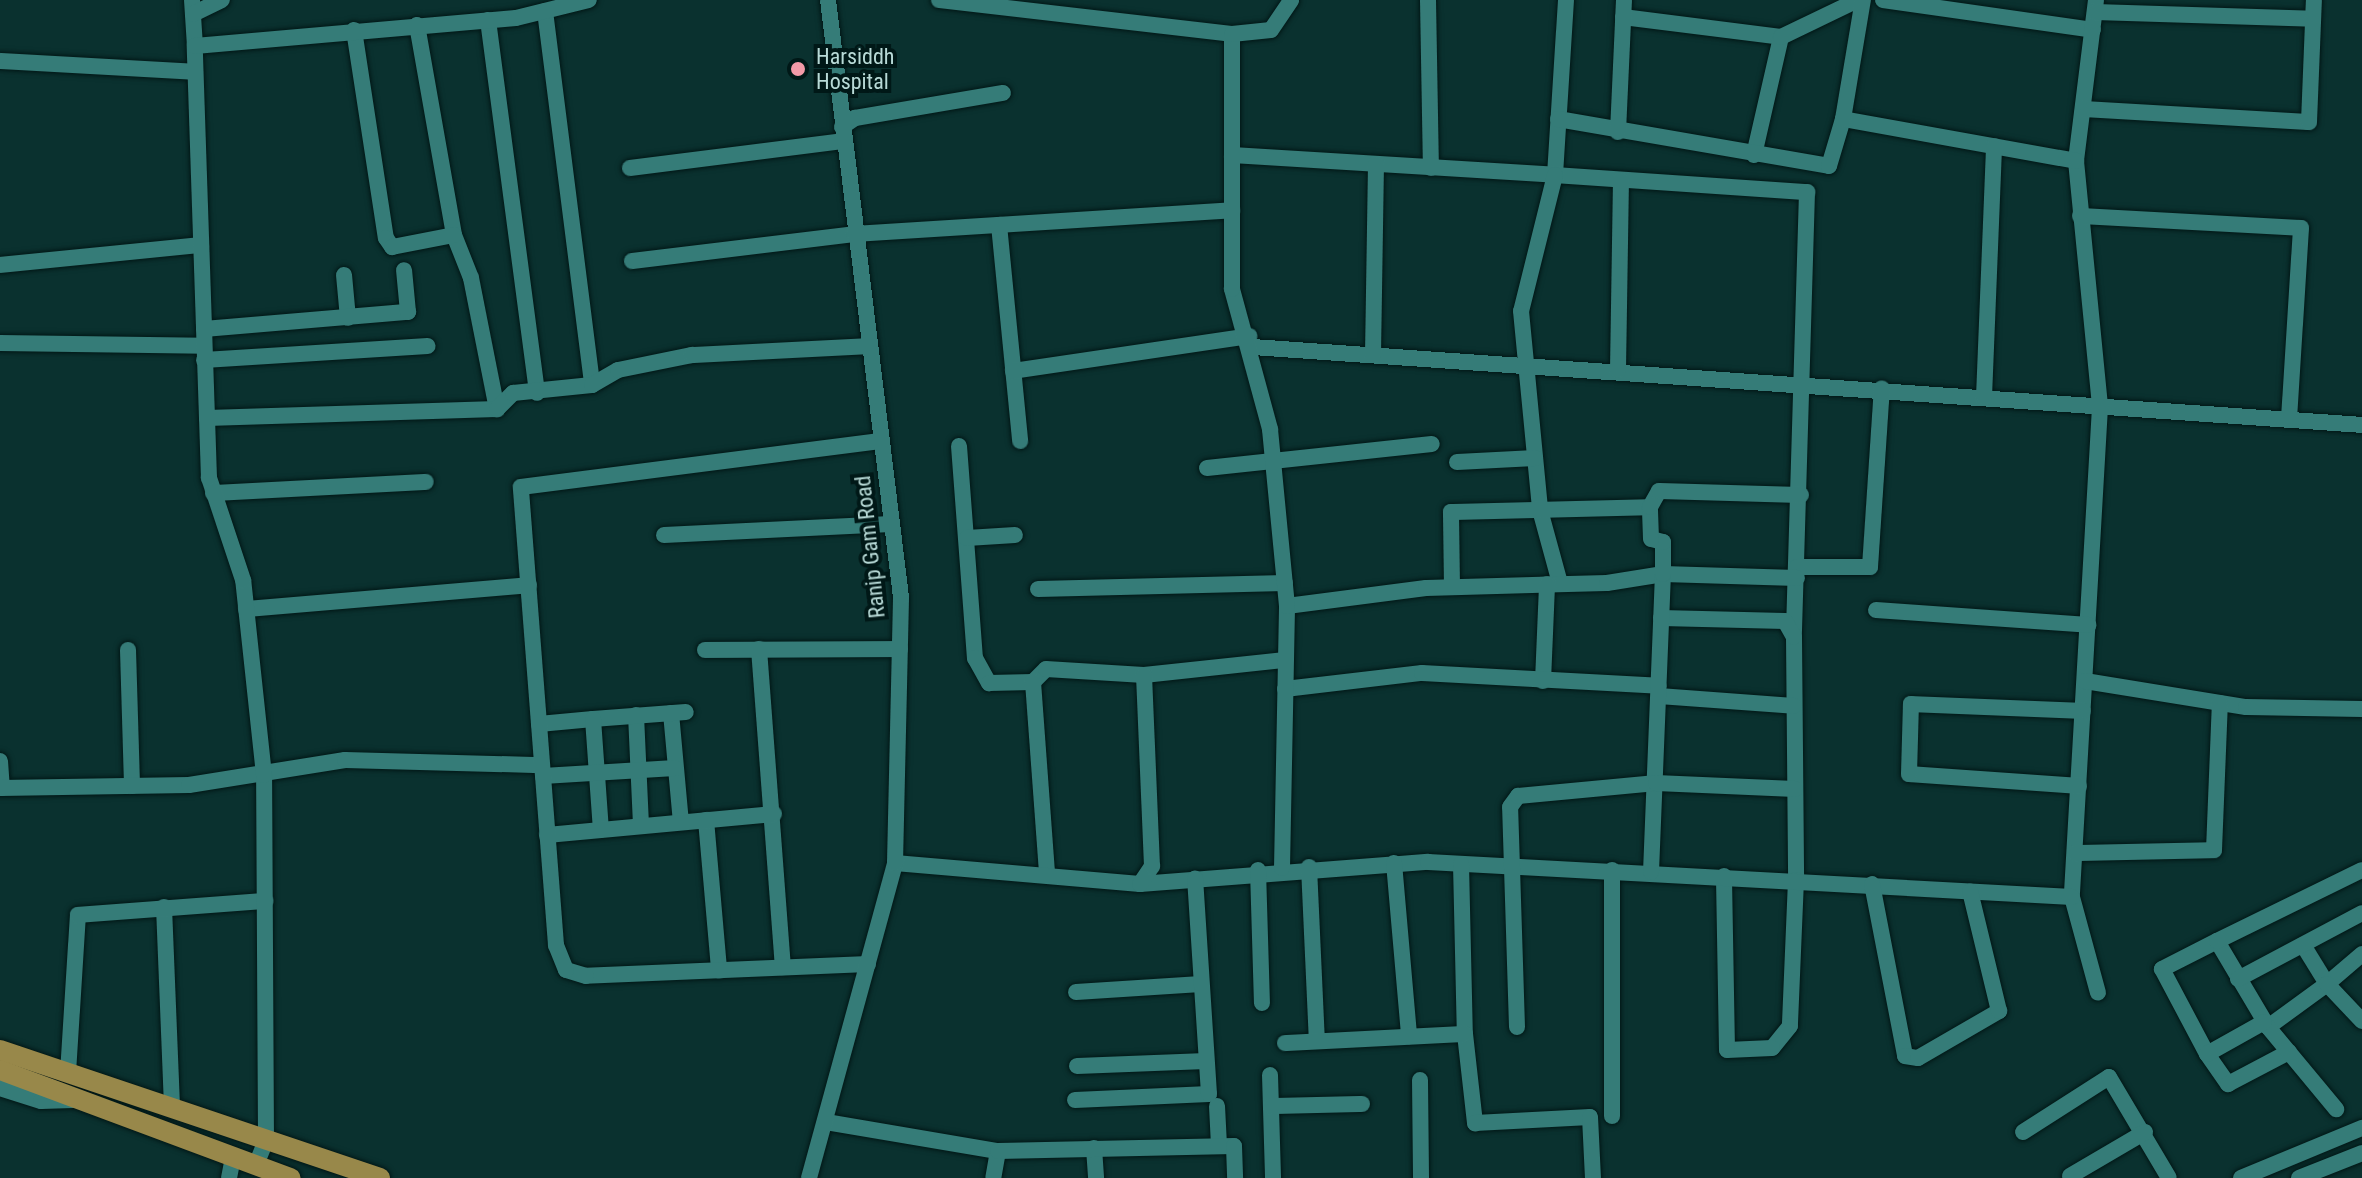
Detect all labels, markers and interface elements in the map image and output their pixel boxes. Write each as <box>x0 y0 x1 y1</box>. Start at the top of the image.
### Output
place label: Harsiddh Hospital <box>816 43 894 94</box>
marker: Harsiddh Hospital <box>787 58 809 80</box>
street label: Ranip Gam Road <box>849 474 891 620</box>

